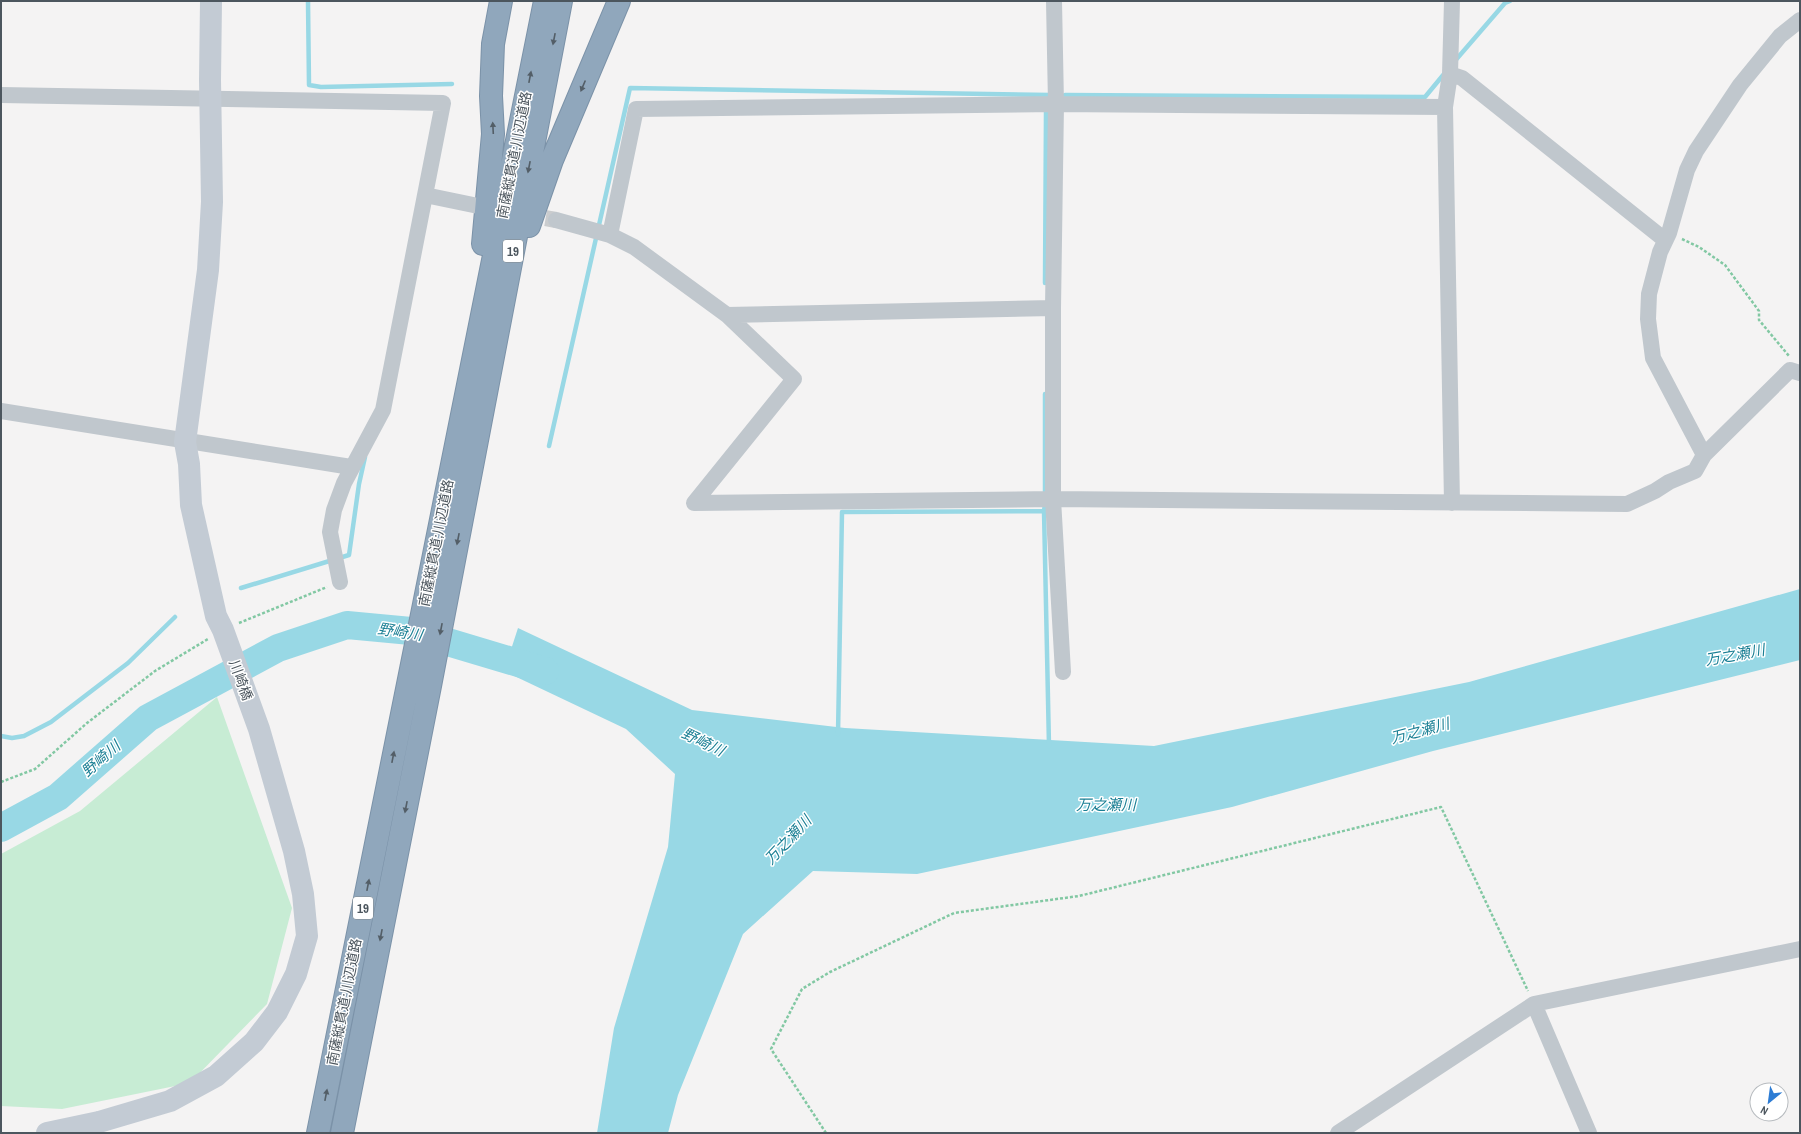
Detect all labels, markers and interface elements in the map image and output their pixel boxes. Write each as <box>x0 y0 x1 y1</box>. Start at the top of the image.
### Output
one-way arrow <box>550 33 556 45</box>
one-way arrow <box>527 71 533 84</box>
one-way arrow <box>580 81 586 92</box>
street label: 南薩縦貫道;川辺道路 <box>493 90 535 220</box>
one-way arrow <box>489 122 496 134</box>
one-way arrow <box>526 161 532 173</box>
road number: 19 <box>503 240 523 262</box>
street label: 南薩縦貫道;川辺道路 <box>415 478 457 608</box>
one-way arrow <box>455 532 461 545</box>
water label: 野崎川 <box>376 618 426 646</box>
one-way arrow <box>438 623 444 635</box>
water label: 万之瀬川 <box>1704 639 1768 670</box>
street label: 川崎橋 <box>225 657 257 703</box>
water label: 万之瀬川 <box>1388 712 1453 748</box>
water label: 野崎川 <box>678 722 730 762</box>
water label: 野崎川 <box>77 735 126 781</box>
one-way arrow <box>390 751 396 764</box>
water label: 万之瀬川 <box>1076 794 1138 815</box>
one-way arrow <box>403 801 409 813</box>
water label: 万之瀬川 <box>759 809 817 869</box>
one-way arrow <box>365 879 371 891</box>
road number: 19 <box>353 897 373 919</box>
one-way arrow <box>378 928 384 941</box>
street label: 南薩縦貫道;川辺道路 <box>323 937 365 1067</box>
north arrow <box>1749 1082 1789 1122</box>
one-way arrow <box>323 1089 329 1101</box>
text: N <box>1758 1103 1770 1118</box>

